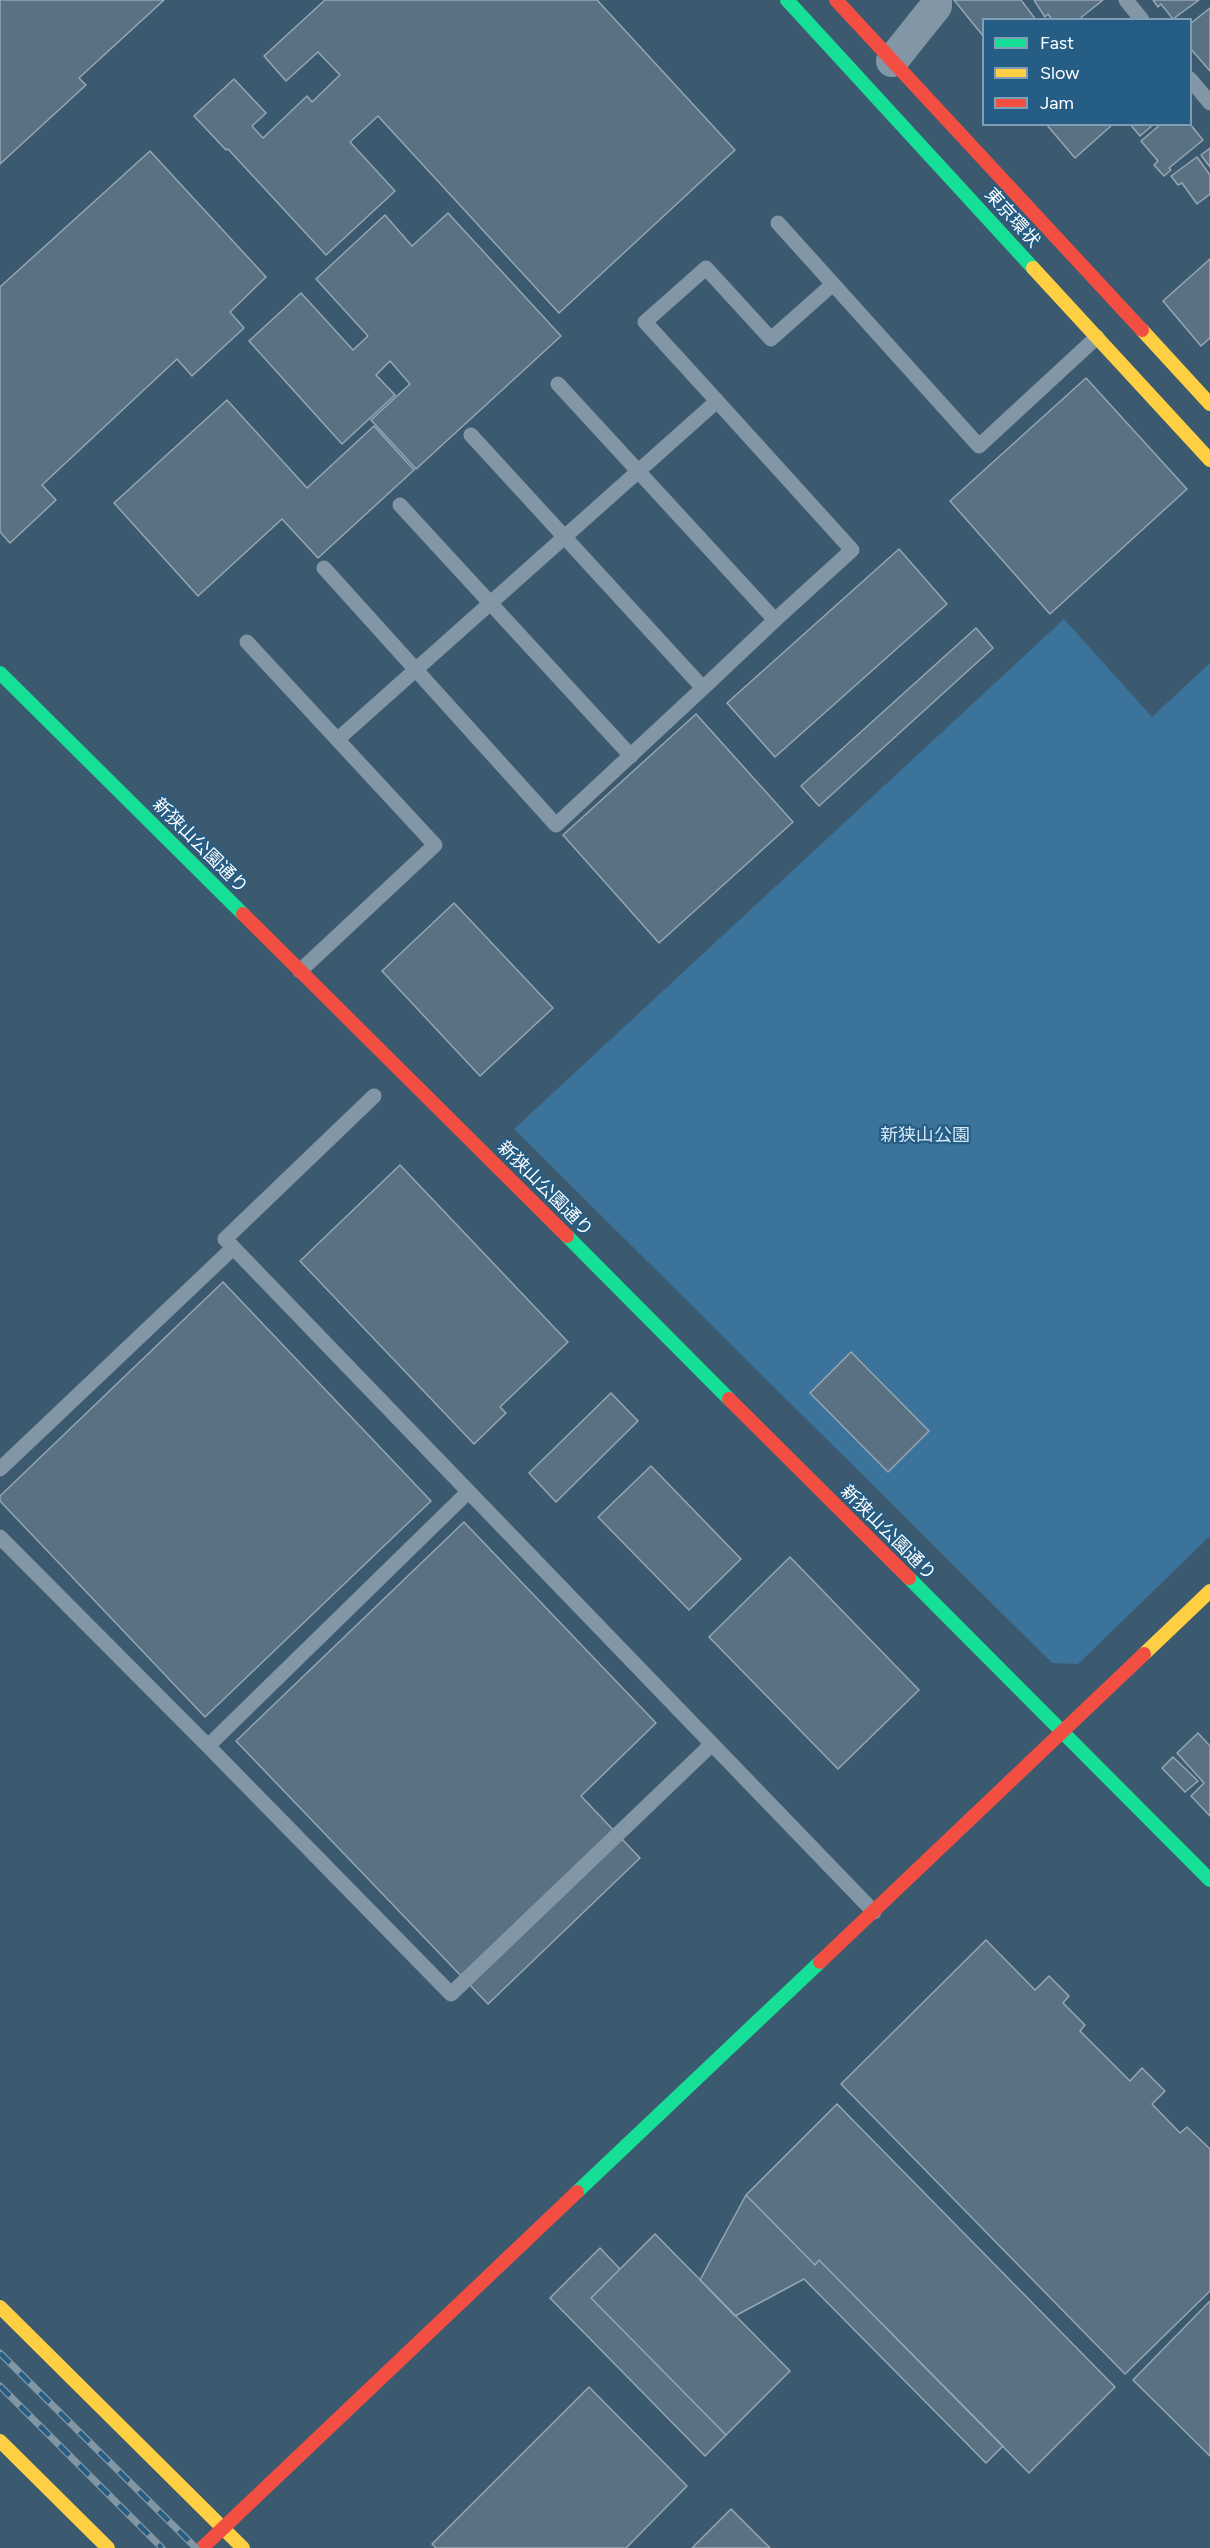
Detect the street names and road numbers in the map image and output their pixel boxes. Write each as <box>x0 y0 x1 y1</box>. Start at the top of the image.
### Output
street label: 東京環状 <box>980 184 1044 252</box>
street label: 新狭山公園通り <box>148 794 252 898</box>
street label: 新狭山公園通り <box>493 1137 597 1241</box>
street label: 新狭山公園通り <box>836 1481 940 1585</box>

